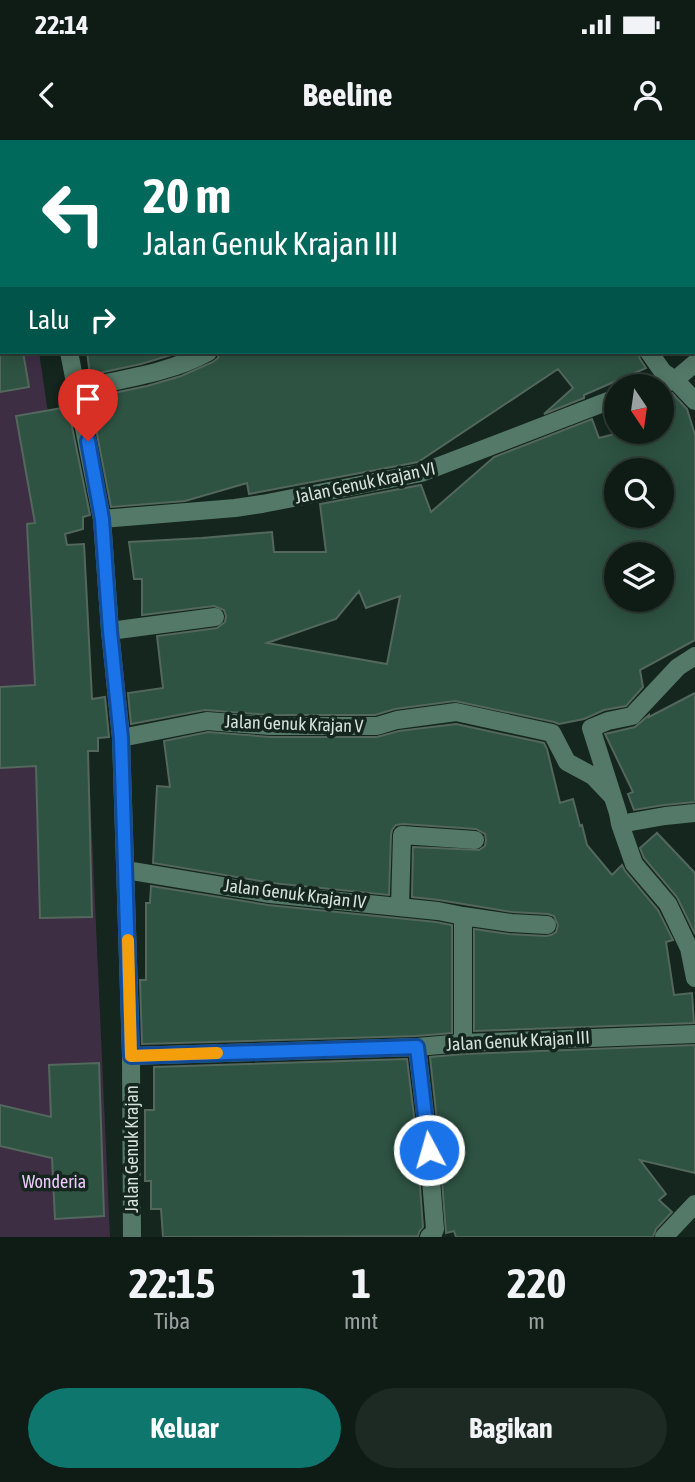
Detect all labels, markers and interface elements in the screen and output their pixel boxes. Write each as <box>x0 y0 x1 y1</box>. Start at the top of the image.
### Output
text: 22:14 <box>35 10 89 40</box>
icon: back <box>28 76 66 114</box>
text: Beeline <box>303 76 392 113</box>
icon: person <box>629 76 667 114</box>
text: 20 m <box>143 167 231 223</box>
icon: left <box>28 168 119 259</box>
text: Jalan Genuk Krajan III <box>143 225 398 262</box>
icon: right <box>84 301 122 339</box>
text: Lalu <box>28 305 70 335</box>
pin <box>58 369 118 441</box>
north arrow <box>604 374 674 444</box>
map controls <box>604 374 674 612</box>
icon: arrive <box>69 380 107 418</box>
street label: Jalan Genuk Krajan VI <box>293 457 437 508</box>
button: search <box>604 458 674 528</box>
button: layers <box>604 542 674 612</box>
street label: Jalan Genuk Krajan V <box>224 711 364 736</box>
street label: Jalan Genuk Krajan IV <box>223 874 368 913</box>
street label: Jalan Genuk Krajan III <box>446 1026 590 1055</box>
street label: Jalan Genuk Krajan <box>121 1085 142 1213</box>
position arrow <box>392 1113 466 1187</box>
park label: Wonderia <box>22 1171 86 1192</box>
text: 22:15 <box>129 1259 215 1307</box>
text: 1 <box>351 1259 371 1307</box>
text: 220 <box>507 1259 566 1307</box>
text: Tiba <box>154 1308 190 1334</box>
text: mnt <box>344 1308 378 1334</box>
text: m <box>528 1308 545 1334</box>
button: Keluar <box>28 1388 341 1468</box>
button: Bagikan <box>355 1388 667 1468</box>

